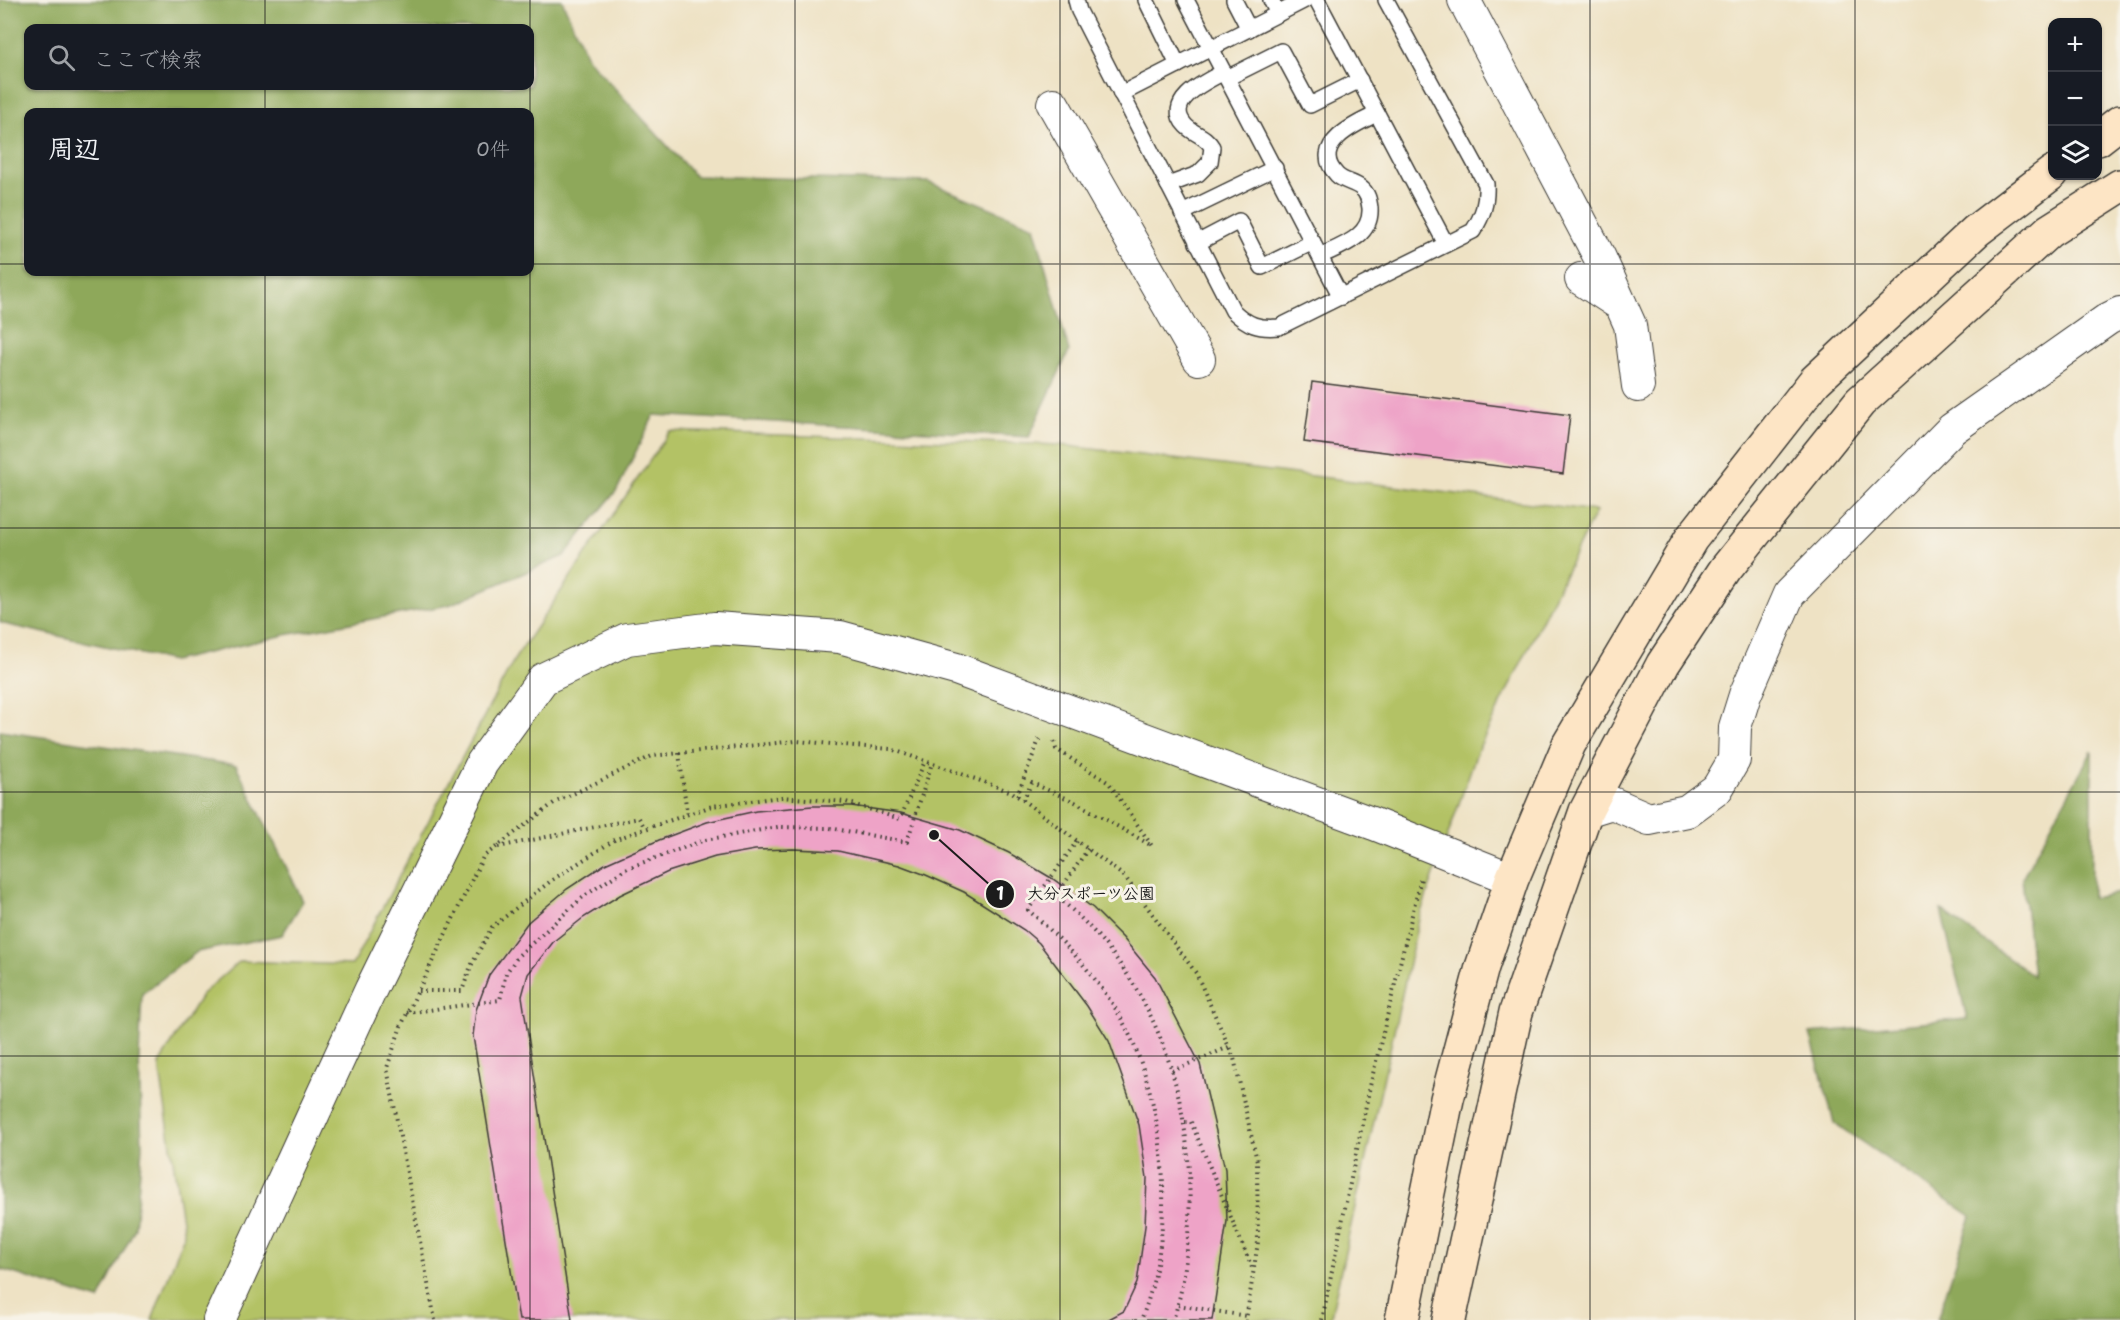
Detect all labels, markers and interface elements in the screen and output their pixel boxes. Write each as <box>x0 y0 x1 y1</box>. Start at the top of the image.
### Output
map controls <box>2048 18 2102 180</box>
button: + <box>2048 18 2102 72</box>
search box <box>24 24 534 90</box>
icon: search <box>45 41 78 74</box>
text: ここで検索 <box>93 45 203 74</box>
button: − <box>2048 72 2102 126</box>
button: layers <box>2048 126 2102 180</box>
text: 周辺 <box>48 131 100 166</box>
text: 0件 <box>476 136 510 162</box>
callout: 大分スポーツ公園 <box>985 877 1167 911</box>
text: 1 <box>996 882 1004 906</box>
text: 大分スポーツ公園 <box>1027 883 1155 904</box>

